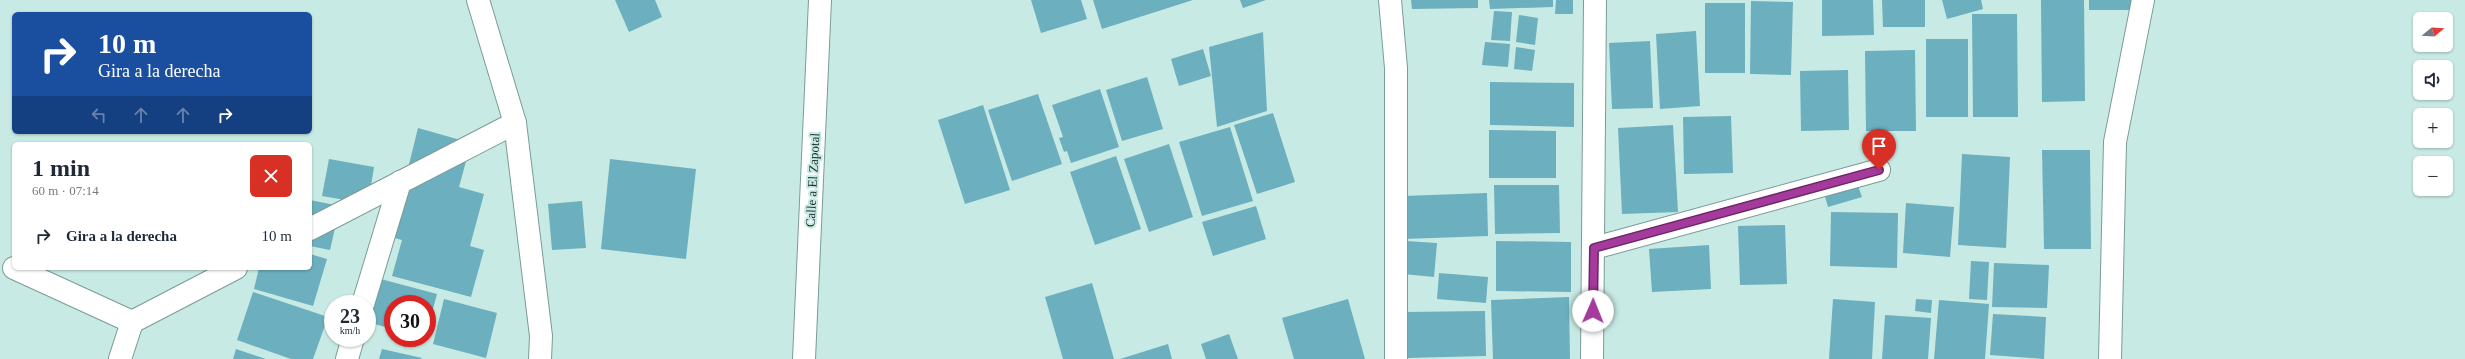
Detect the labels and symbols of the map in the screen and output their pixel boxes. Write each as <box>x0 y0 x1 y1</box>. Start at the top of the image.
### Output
north arrow <box>2413 12 2453 52</box>
pin <box>1862 129 1896 170</box>
street label: Calle a El Zapotal <box>803 132 822 227</box>
position arrow <box>1572 290 1614 332</box>
speed limit sign: 30 <box>384 295 436 347</box>

